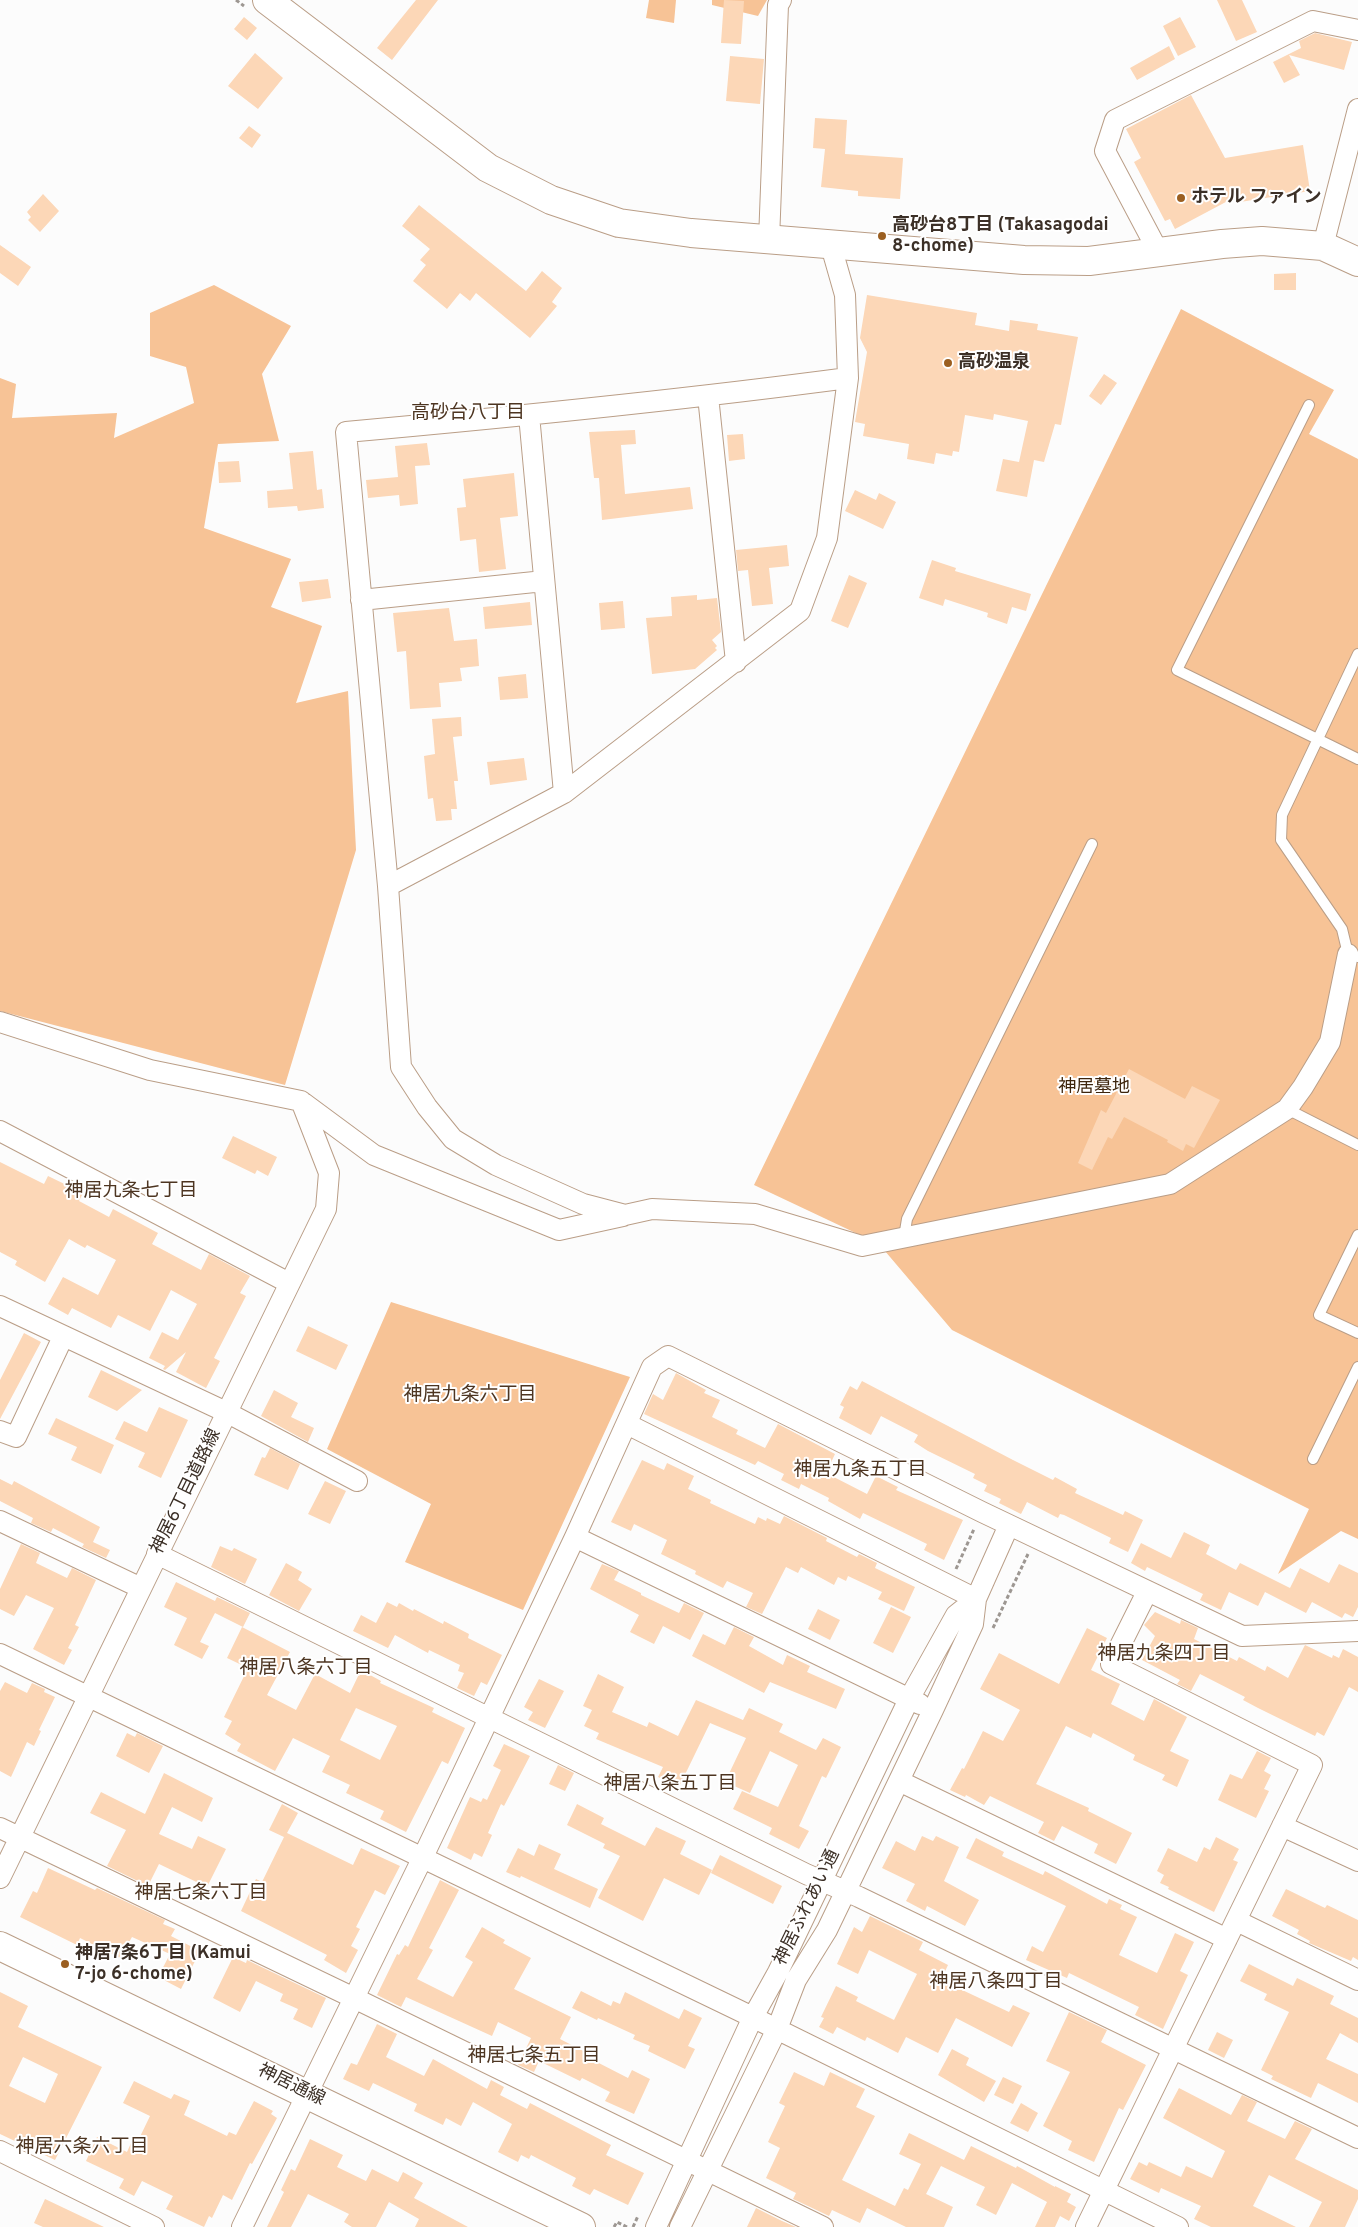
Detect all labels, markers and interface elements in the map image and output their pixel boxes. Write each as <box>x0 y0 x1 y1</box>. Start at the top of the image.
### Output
place label: ホテル ファイン <box>1191 187 1321 209</box>
marker: ホテル ファイン <box>1175 192 1187 204</box>
place label: 高砂台8丁目 (Takasagodai 8-chome) <box>892 215 1109 258</box>
marker: 高砂台8丁目 (Takasagodai 8-chome) <box>876 230 888 242</box>
place label: 高砂温泉 <box>958 352 1030 374</box>
marker: 高砂温泉 <box>942 357 954 369</box>
district label: 高砂台八丁目 <box>411 403 525 425</box>
park label: 神居墓地 <box>1058 1077 1130 1099</box>
district label: 神居九条七丁目 <box>65 1181 197 1203</box>
district label: 神居九条六丁目 <box>404 1385 536 1407</box>
street label: 神居6丁目道路線 <box>147 1426 227 1558</box>
district label: 神居九条五丁目 <box>794 1460 926 1482</box>
district label: 神居九条四丁目 <box>1098 1644 1230 1666</box>
district label: 神居八条六丁目 <box>240 1658 372 1680</box>
district label: 神居八条五丁目 <box>604 1774 736 1796</box>
street label: 神居ふれあい通 <box>771 1847 845 1969</box>
district label: 神居七条六丁目 <box>135 1883 267 1905</box>
place label: 神居7条6丁目 (Kamui 7-jo 6-chome) <box>75 1943 251 1986</box>
marker: 神居7条6丁目 (Kamui 7-jo 6-chome) <box>59 1958 71 1970</box>
district label: 神居八条四丁目 <box>930 1972 1062 1994</box>
district label: 神居七条五丁目 <box>468 2046 600 2068</box>
street label: 神居通線 <box>254 2061 328 2111</box>
district label: 神居六条六丁目 <box>16 2137 148 2159</box>

